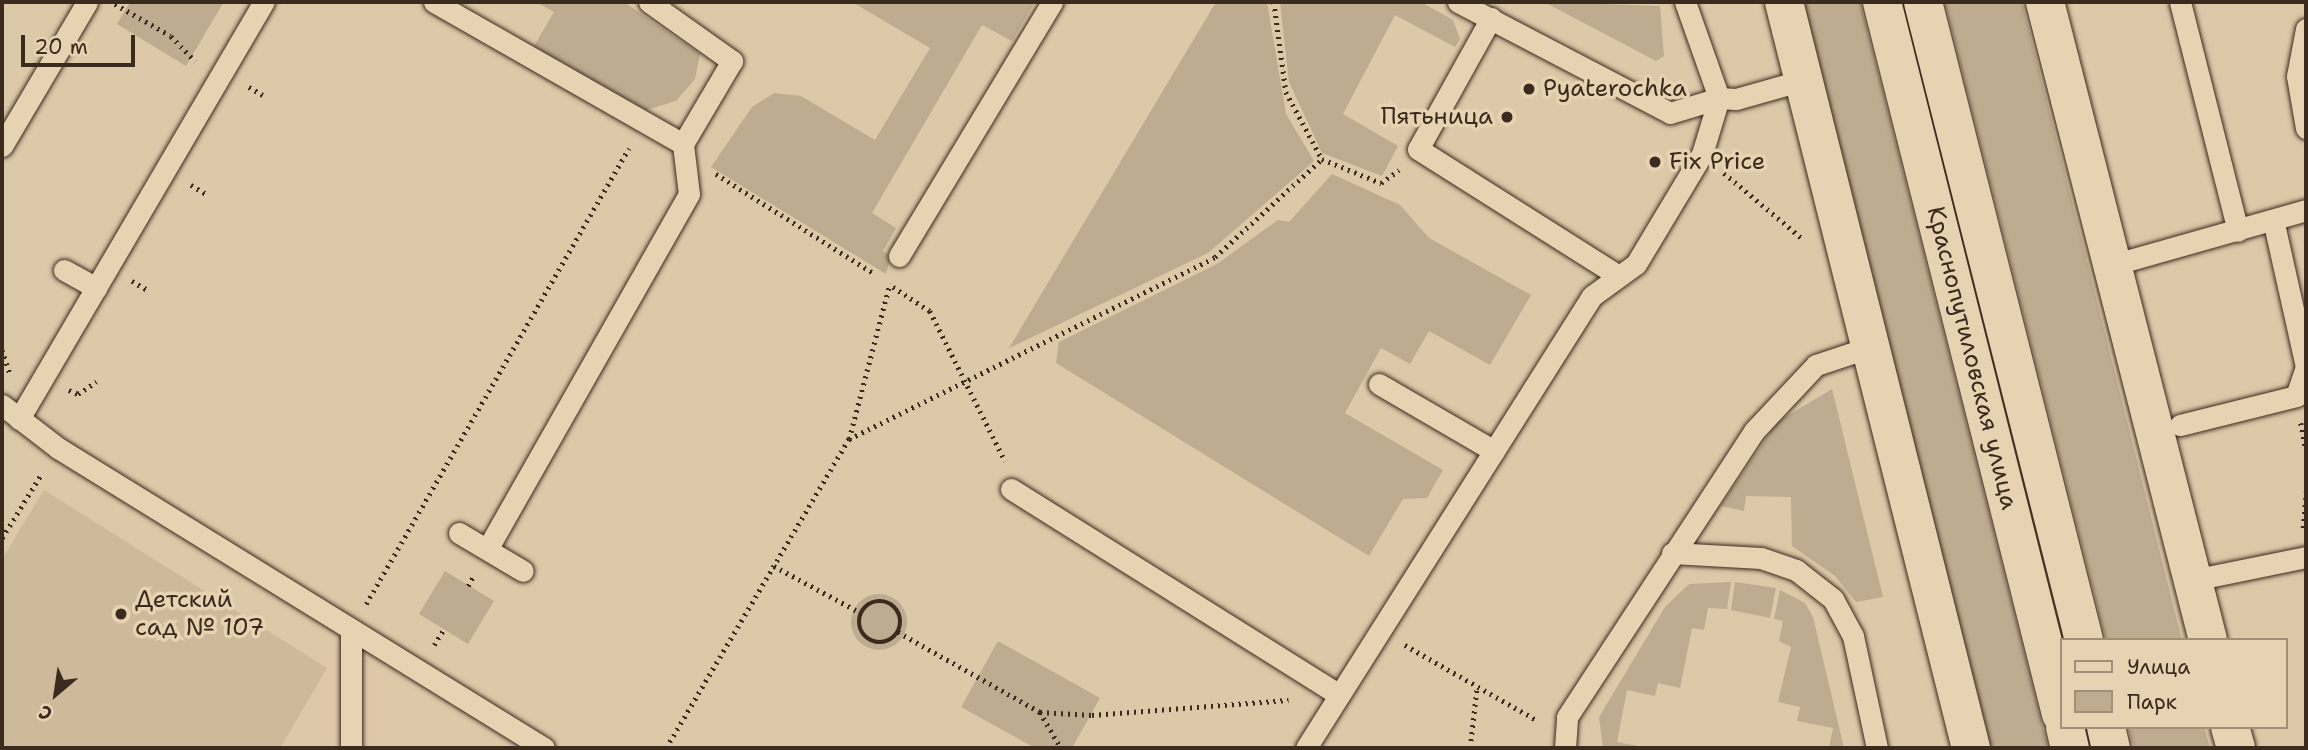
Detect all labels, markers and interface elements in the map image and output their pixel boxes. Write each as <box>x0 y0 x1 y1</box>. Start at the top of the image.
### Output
scale bar <box>24 21 138 65</box>
text: 20 m <box>34 33 88 61</box>
place label: Pyaterochka <box>1543 75 1687 103</box>
marker: Pyaterochka <box>1521 81 1537 97</box>
place label: Пятьница <box>1381 103 1493 131</box>
marker: Пятьница <box>1499 109 1515 125</box>
place label: Fix Price <box>1669 148 1765 176</box>
marker: Fix Price <box>1647 154 1663 170</box>
street label: Краснопутиловская улица <box>1920 204 2024 512</box>
place label: Детский сад № 107 <box>135 586 264 642</box>
marker: Детский сад № 107 <box>113 606 129 622</box>
legend <box>2060 638 2287 729</box>
text: Улица <box>2127 653 2190 681</box>
north arrow <box>21 659 91 729</box>
text: Парк <box>2127 688 2177 716</box>
text: С <box>34 699 57 727</box>

